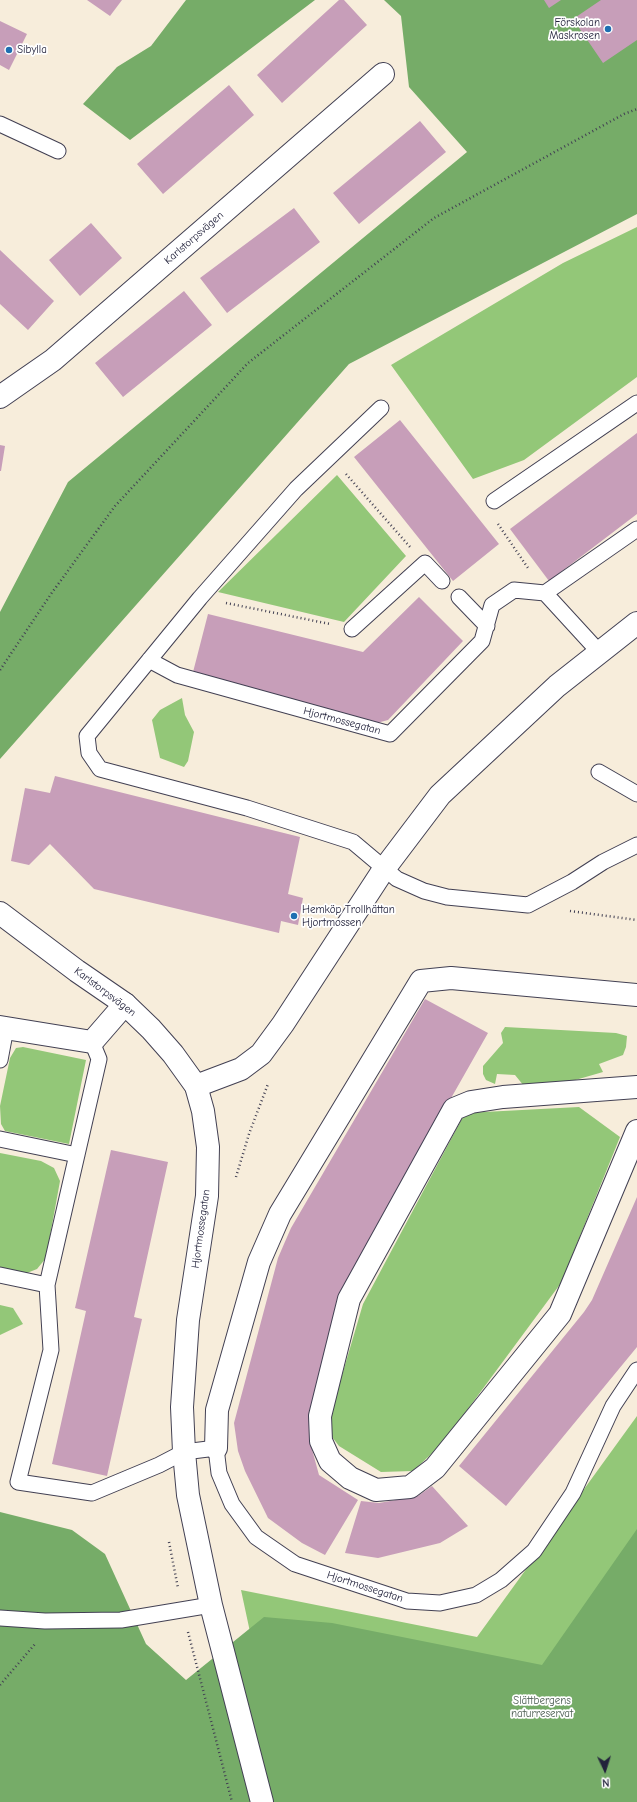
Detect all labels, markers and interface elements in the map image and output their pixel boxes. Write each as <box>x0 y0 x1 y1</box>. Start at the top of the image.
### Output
place label: Förskolan Maskrosen <box>549 16 600 42</box>
marker: Förskolan Maskrosen <box>603 24 613 34</box>
place label: Sibylla <box>17 43 47 57</box>
marker: Sibylla <box>4 45 14 55</box>
street label: Karlstorpsvägen <box>162 209 226 267</box>
street label: Hjortmossegatan <box>302 704 382 738</box>
place label: Hemköp Trollhättan Hjortmossen <box>302 903 395 929</box>
marker: Hemköp Trollhättan Hjortmossen <box>289 911 299 921</box>
street label: Karlstorpsvägen <box>71 964 139 1020</box>
street label: Hjortmossegatan <box>189 1189 213 1269</box>
street label: Hjortmossegatan <box>325 1568 405 1606</box>
park label: Slättbergens naturreservat <box>511 1694 573 1720</box>
north arrow <box>585 1750 625 1790</box>
text: N <box>602 1776 610 1789</box>

